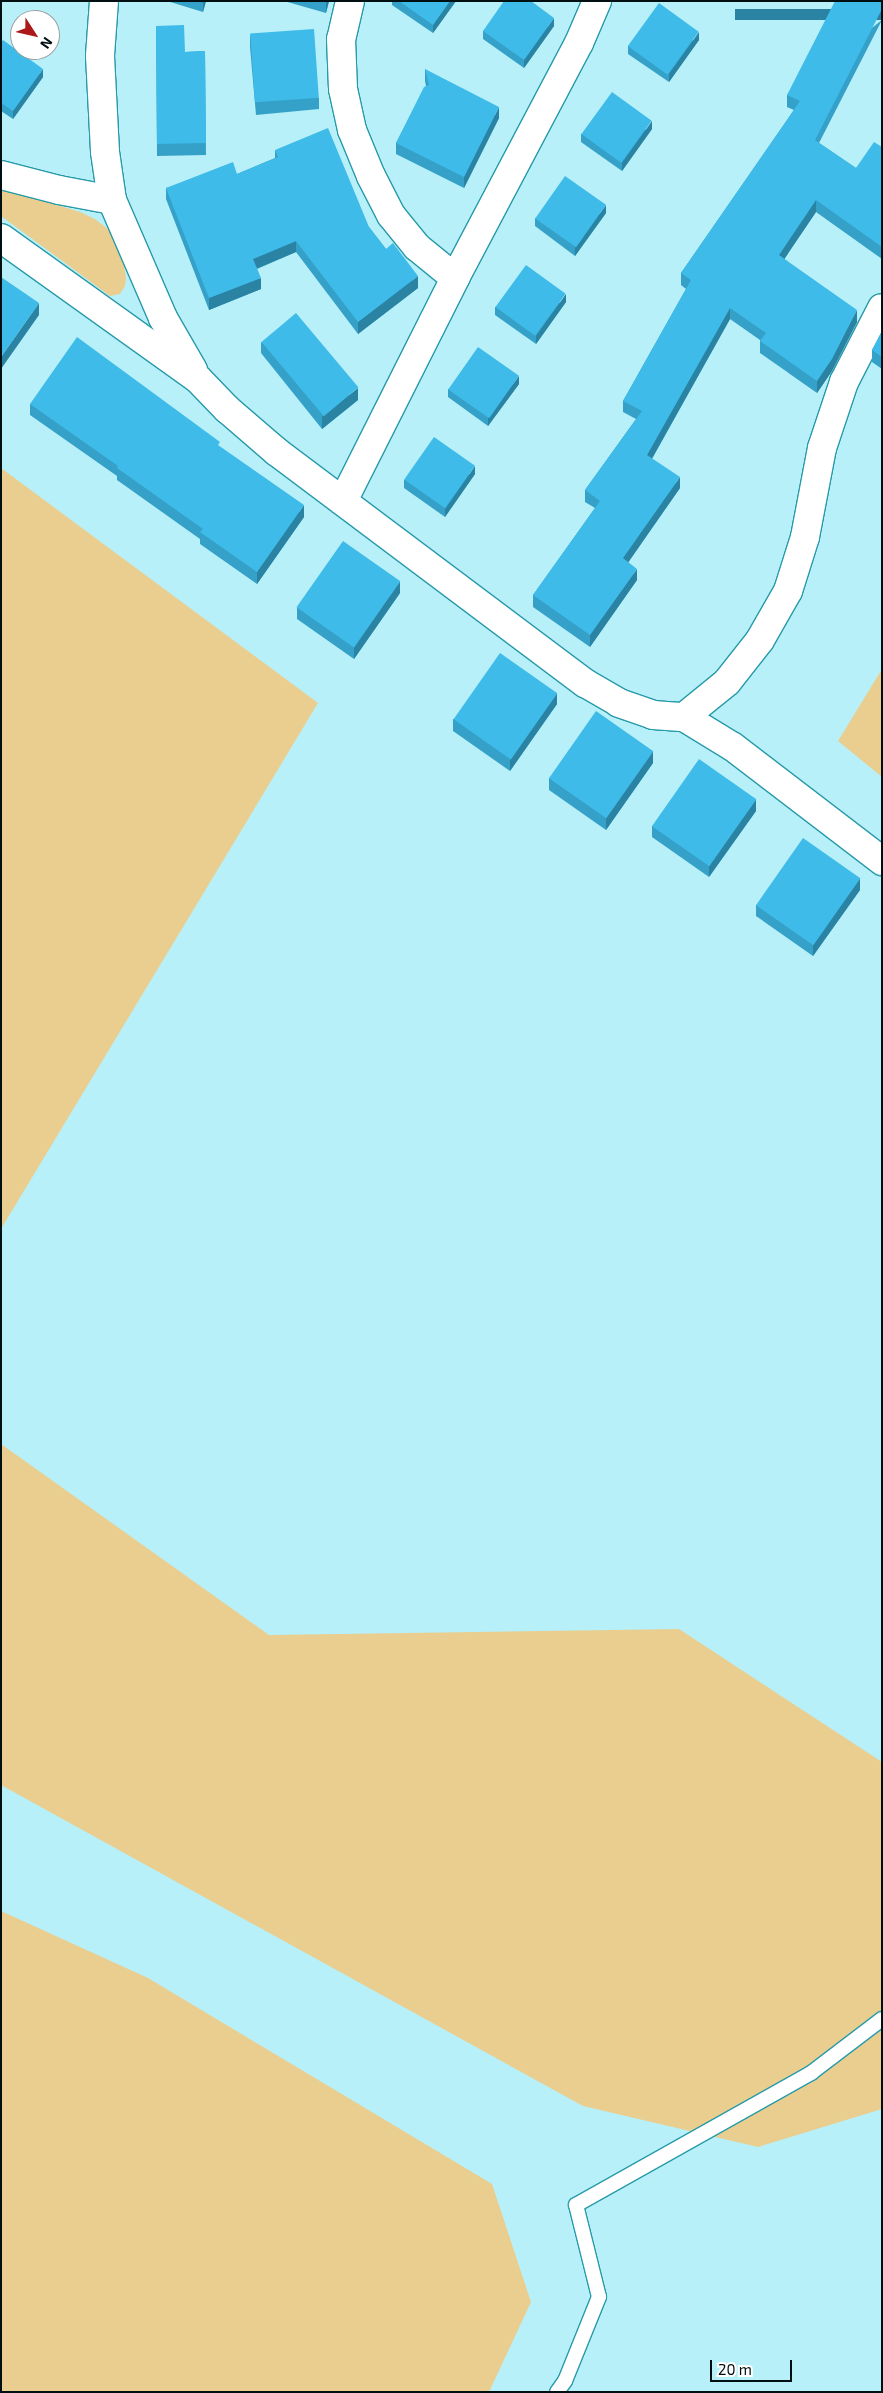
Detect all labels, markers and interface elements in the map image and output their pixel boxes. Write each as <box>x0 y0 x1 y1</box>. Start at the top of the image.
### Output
north arrow <box>10 10 60 60</box>
text: N <box>37 34 57 52</box>
scale bar <box>713 2350 796 2382</box>
text: 20 m <box>718 2360 752 2378</box>

